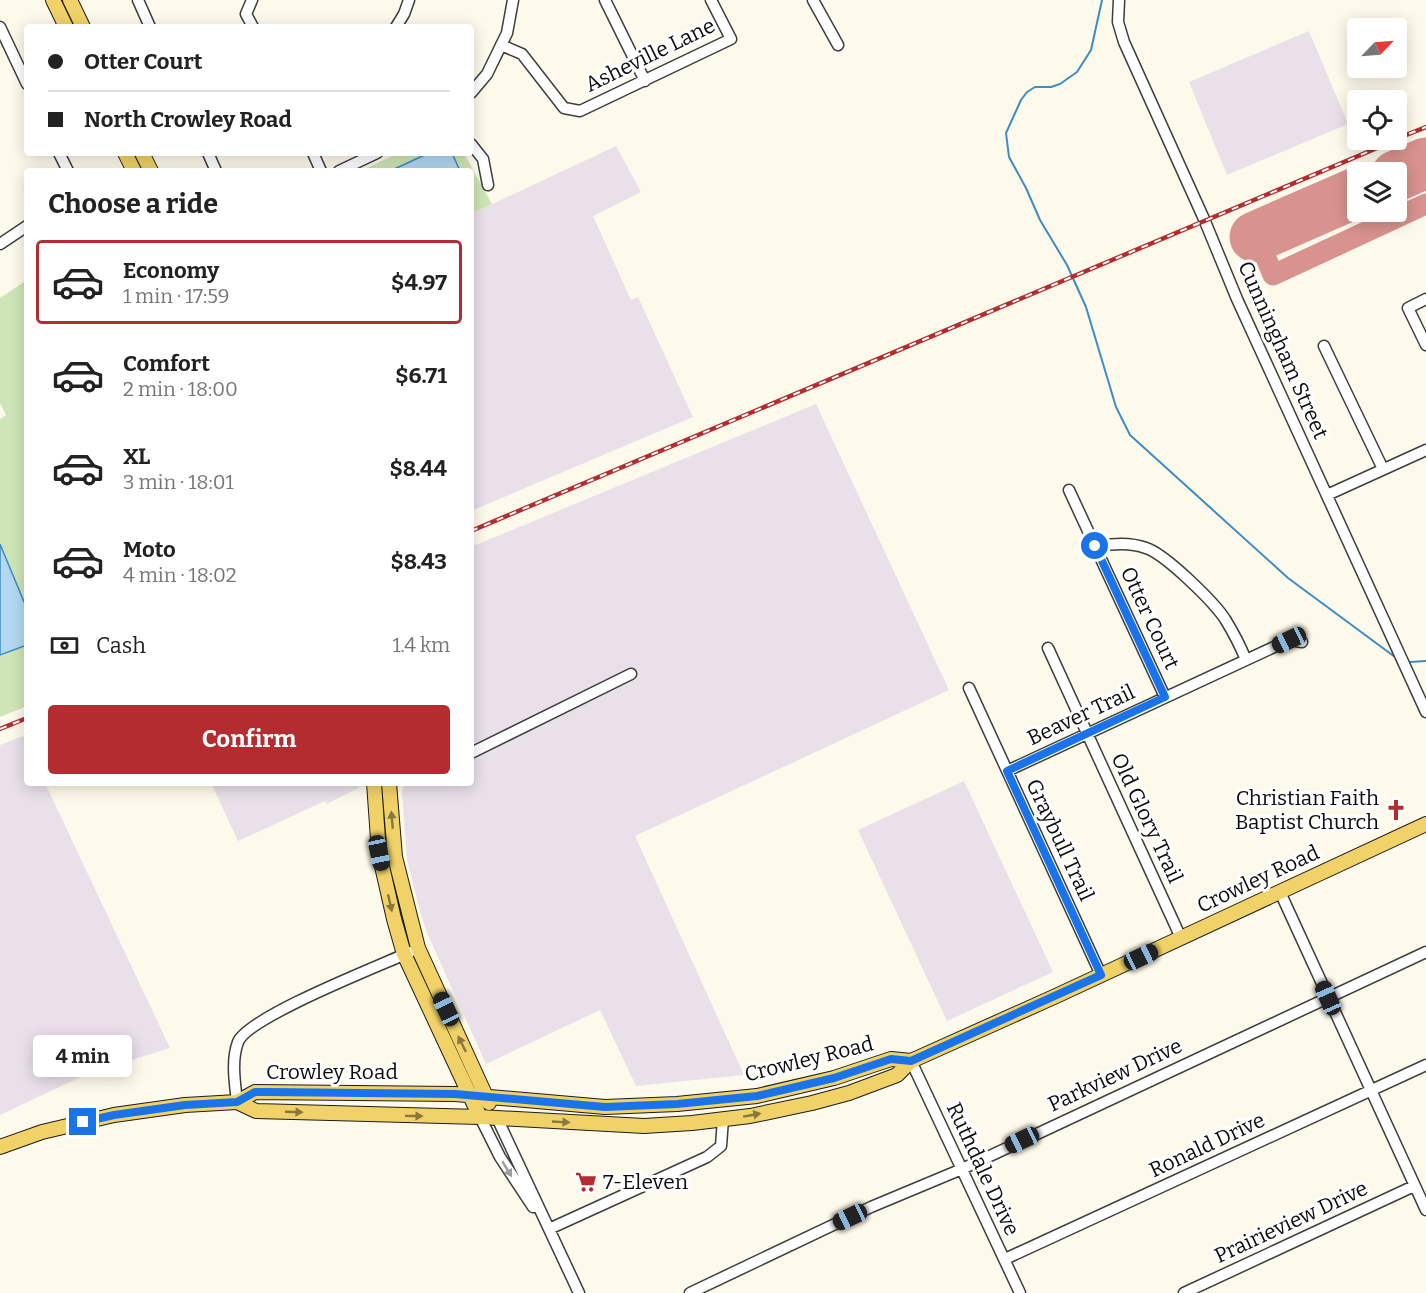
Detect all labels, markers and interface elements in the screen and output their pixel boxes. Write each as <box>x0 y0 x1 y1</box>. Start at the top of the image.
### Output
street label: Asheville Lane <box>581 12 719 98</box>
north arrow <box>1347 18 1407 78</box>
map controls <box>1347 18 1407 222</box>
text: Otter Court <box>84 48 202 75</box>
button: locate <box>1347 90 1407 150</box>
text: North Crowley Road <box>84 106 292 133</box>
button: layers <box>1347 162 1407 222</box>
text: Choose a ride <box>48 188 218 220</box>
icon: car <box>51 255 105 309</box>
text: Economy <box>123 257 219 284</box>
street label: Cunningham Street <box>1232 257 1334 443</box>
text: $4.97 <box>391 269 447 296</box>
text: 1 min · 17:59 <box>123 284 229 308</box>
icon: car <box>51 348 105 402</box>
text: Comfort <box>123 350 210 377</box>
text: $6.71 <box>395 362 447 389</box>
text: 2 min · 18:00 <box>123 377 238 401</box>
icon: car <box>51 441 105 495</box>
text: XL <box>123 443 150 470</box>
text: $8.44 <box>390 455 447 482</box>
text: 3 min · 18:01 <box>123 470 234 494</box>
route start <box>1081 532 1108 559</box>
icon: car <box>51 534 105 588</box>
text: Moto <box>123 536 176 563</box>
text: $8.43 <box>390 548 447 575</box>
street label: Otter Court <box>1115 562 1185 674</box>
text: 4 min · 18:02 <box>123 563 237 587</box>
car <box>1269 624 1309 656</box>
icon: cash <box>48 629 81 662</box>
text: Cash <box>96 632 146 659</box>
text: 1.4 km <box>392 633 450 657</box>
street label: Beaver Trail <box>1023 679 1139 751</box>
button: Confirm <box>48 705 450 774</box>
street label: Old Glory Trail <box>1106 749 1188 887</box>
street label: Graybull Trail <box>1020 775 1100 905</box>
place label: Christian Faith Baptist Church <box>1235 785 1379 835</box>
church icon: Christian Faith Baptist Church <box>1384 798 1408 822</box>
one-way arrow <box>387 810 397 829</box>
car <box>366 834 392 872</box>
street label: Crowley Road <box>1193 839 1323 919</box>
one-way arrow <box>386 894 396 912</box>
car <box>1121 941 1161 973</box>
car <box>1312 978 1344 1018</box>
car <box>430 989 462 1029</box>
street label: Crowley Road <box>742 1030 876 1088</box>
street label: Parkview Drive <box>1044 1033 1186 1117</box>
callout: 4 min <box>34 1035 132 1077</box>
one-way arrow <box>458 1036 467 1053</box>
text: 4 min <box>55 1044 110 1068</box>
street label: Crowley Road <box>266 1059 398 1085</box>
street label: Ruthdale Drive <box>941 1098 1025 1240</box>
one-way arrow <box>284 1107 303 1116</box>
street label: Ronald Drive <box>1145 1107 1269 1183</box>
route end <box>69 1108 96 1135</box>
one-way arrow <box>742 1110 761 1119</box>
one-way arrow <box>405 1111 424 1120</box>
one-way arrow <box>551 1117 570 1127</box>
car <box>1002 1124 1042 1156</box>
one-way arrow <box>502 1161 512 1178</box>
place label: 7-Eleven <box>603 1169 688 1195</box>
supermarket icon: 7-Eleven <box>574 1170 598 1194</box>
street label: Prairieview Drive <box>1210 1175 1372 1269</box>
car <box>830 1201 870 1233</box>

